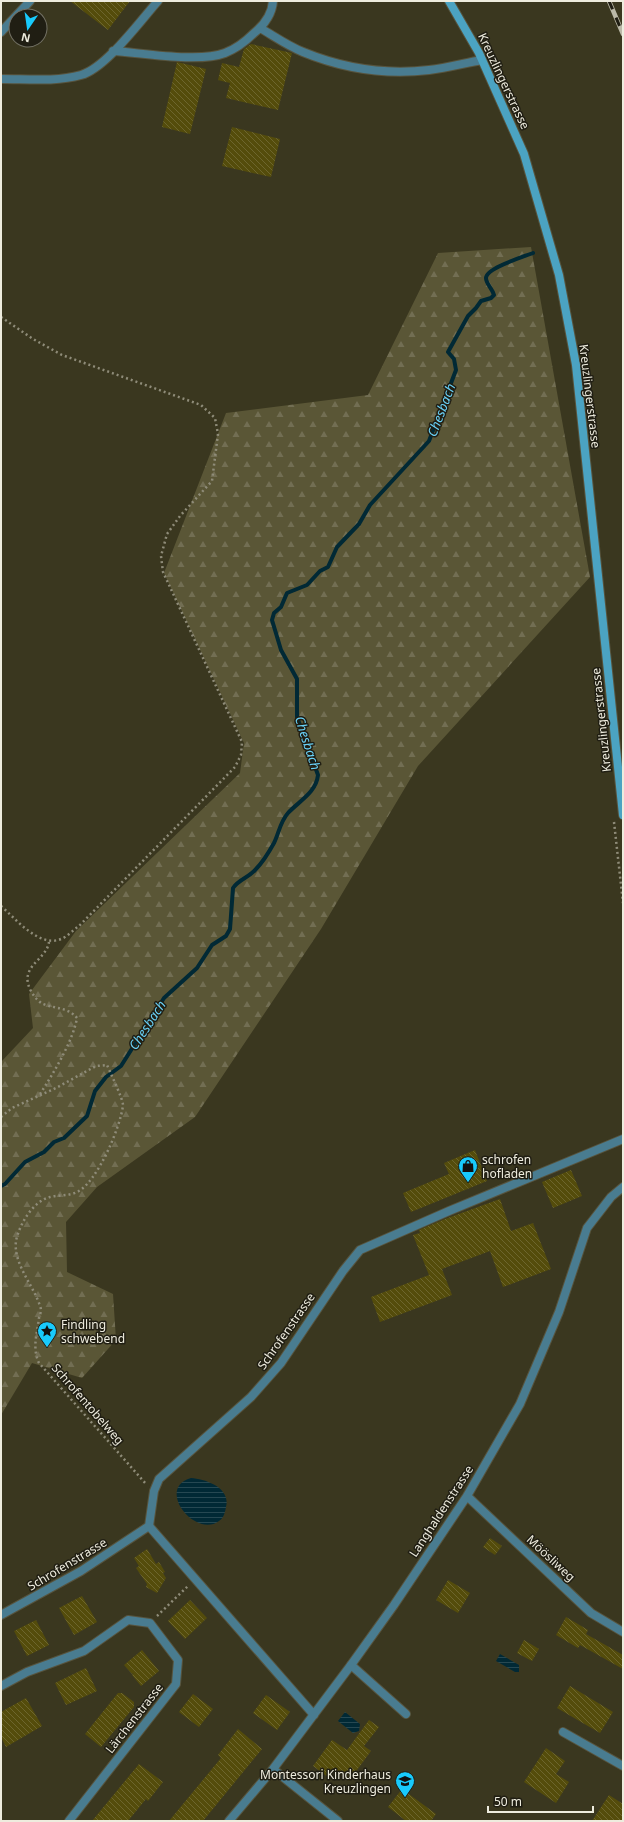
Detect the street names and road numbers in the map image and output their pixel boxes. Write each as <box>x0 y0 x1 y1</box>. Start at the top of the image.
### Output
street label: Kreuzlingerstrasse <box>474 30 534 132</box>
street label: Kreuzlingerstrasse <box>575 343 605 449</box>
street label: Kreuzlingerstrasse <box>587 667 615 773</box>
street label: Schrofenstrasse <box>253 1289 319 1373</box>
street label: Schrofentobelweg <box>48 1360 128 1448</box>
street label: Langhaldenstrasse <box>405 1462 477 1560</box>
street label: Möösliweg <box>523 1531 579 1585</box>
street label: Schrofenstrasse <box>24 1533 110 1594</box>
street label: Lärchenstrasse <box>101 1679 167 1757</box>

